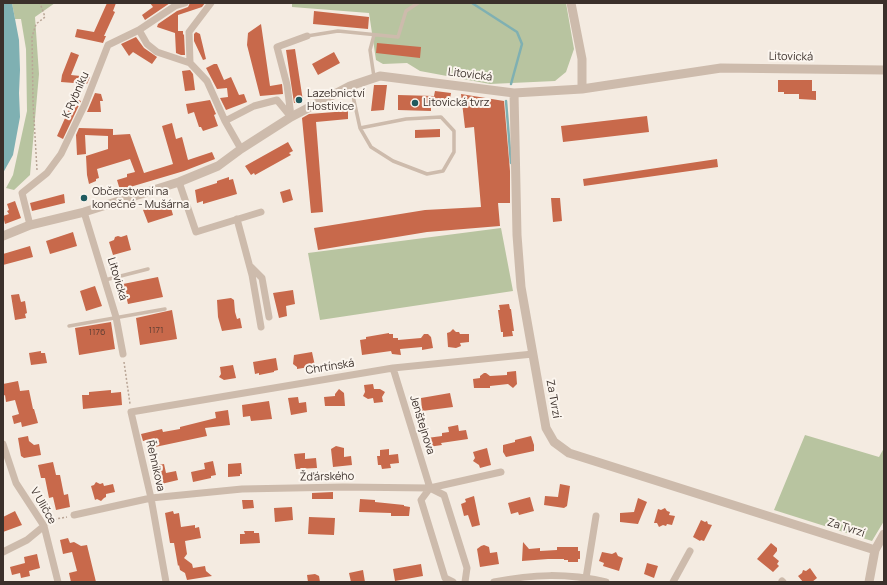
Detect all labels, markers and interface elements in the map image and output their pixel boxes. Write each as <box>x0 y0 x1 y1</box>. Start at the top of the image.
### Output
street label: Litovická <box>769 50 813 64</box>
street label: Litovická <box>447 66 493 84</box>
street label: K Rybníku <box>60 70 92 120</box>
place label: Lazebnictví Hostivice <box>307 87 365 113</box>
marker: Lazebnictví Hostivice <box>294 95 304 105</box>
place label: Litovická tvrz <box>423 96 489 110</box>
marker: Litovická tvrz <box>410 98 420 108</box>
place label: Občerstvení na konečné - Mušárna <box>92 185 189 211</box>
marker: Občerstvení na konečné - Mušárna <box>79 193 89 203</box>
street label: Litovická <box>104 256 130 302</box>
house number: 1171 <box>148 325 164 335</box>
house number: 1176 <box>88 327 106 337</box>
street label: Chrtínská <box>305 357 355 377</box>
street label: Za Tvrzí <box>543 379 563 419</box>
street label: Jenštejnova <box>407 394 437 456</box>
street label: Řehníkova <box>143 439 167 493</box>
street label: Žďárského <box>300 470 354 484</box>
street label: V Uličce <box>27 485 59 527</box>
street label: Za Tvrzí <box>825 516 867 540</box>

